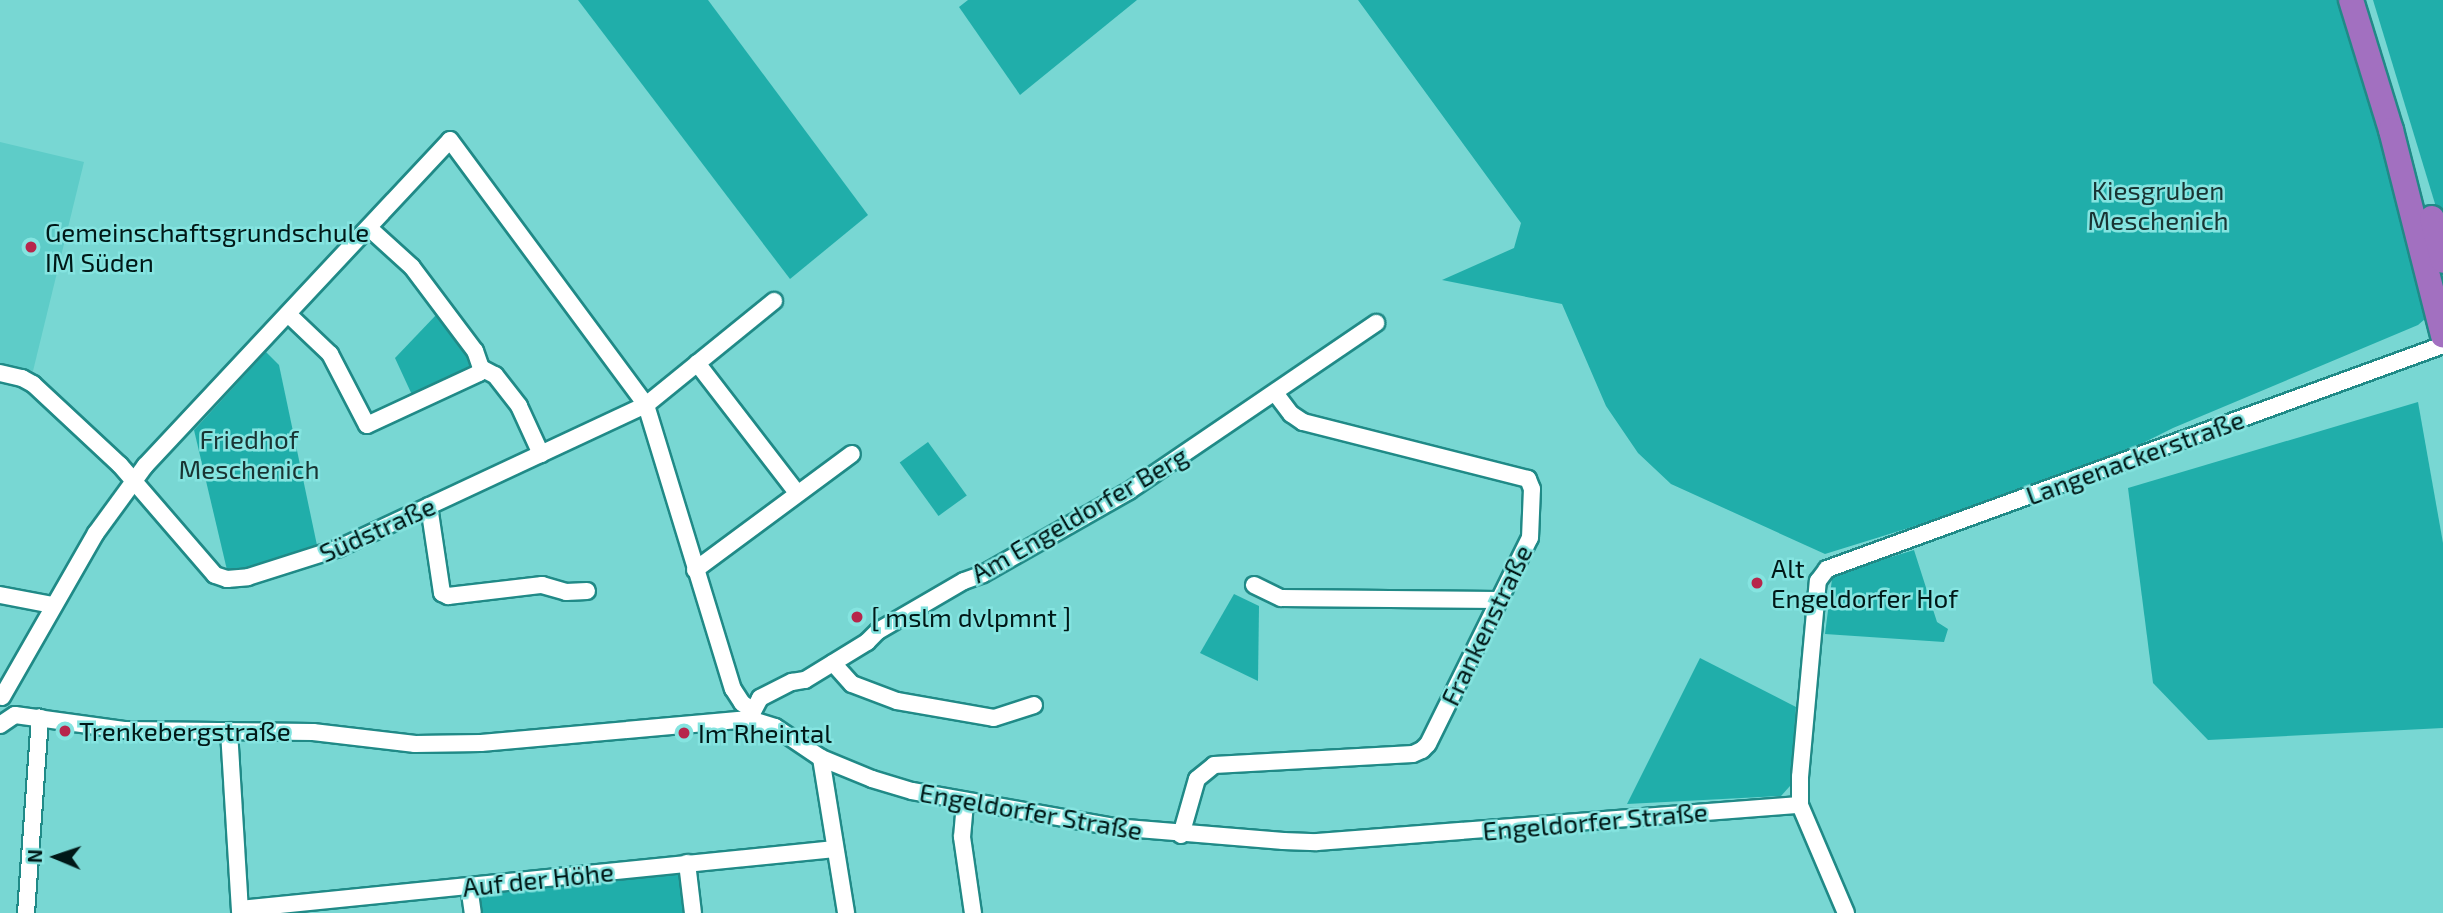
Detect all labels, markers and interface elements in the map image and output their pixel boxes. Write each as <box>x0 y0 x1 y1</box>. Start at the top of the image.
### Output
park label: Kiesgruben Meschenich <box>2087 174 2229 235</box>
place label: Gemeinschaftsgrundschule IM Süden <box>45 216 369 278</box>
marker: Gemeinschaftsgrundschule IM Süden <box>23 239 39 255</box>
street label: Langenackerstraße <box>2022 403 2248 511</box>
park label: Friedhof Meschenich <box>178 423 320 485</box>
street label: Am Engeldorfer Berg <box>965 439 1193 589</box>
street label: Südstraße <box>314 490 440 568</box>
street label: Frankenstraße <box>1434 540 1538 710</box>
place label: Alt Engeldorfer Hof <box>1771 552 1959 614</box>
marker: Alt Engeldorfer Hof <box>1749 575 1765 591</box>
place label: [ mslm dvlpmnt ] <box>871 601 1071 633</box>
marker: [ mslm dvlpmnt ] <box>849 609 865 625</box>
place label: Trenkebergstraße <box>79 715 291 747</box>
place label: Im Rheintal <box>698 717 832 749</box>
marker: Trenkebergstraße <box>57 723 73 739</box>
marker: Im Rheintal <box>676 725 692 741</box>
street label: Engeldorfer Straße <box>917 776 1145 846</box>
street label: Engeldorfer Straße <box>1481 796 1709 846</box>
north arrow <box>21 822 91 892</box>
text: N <box>23 849 46 864</box>
street label: Auf der Höhe <box>460 855 616 903</box>

